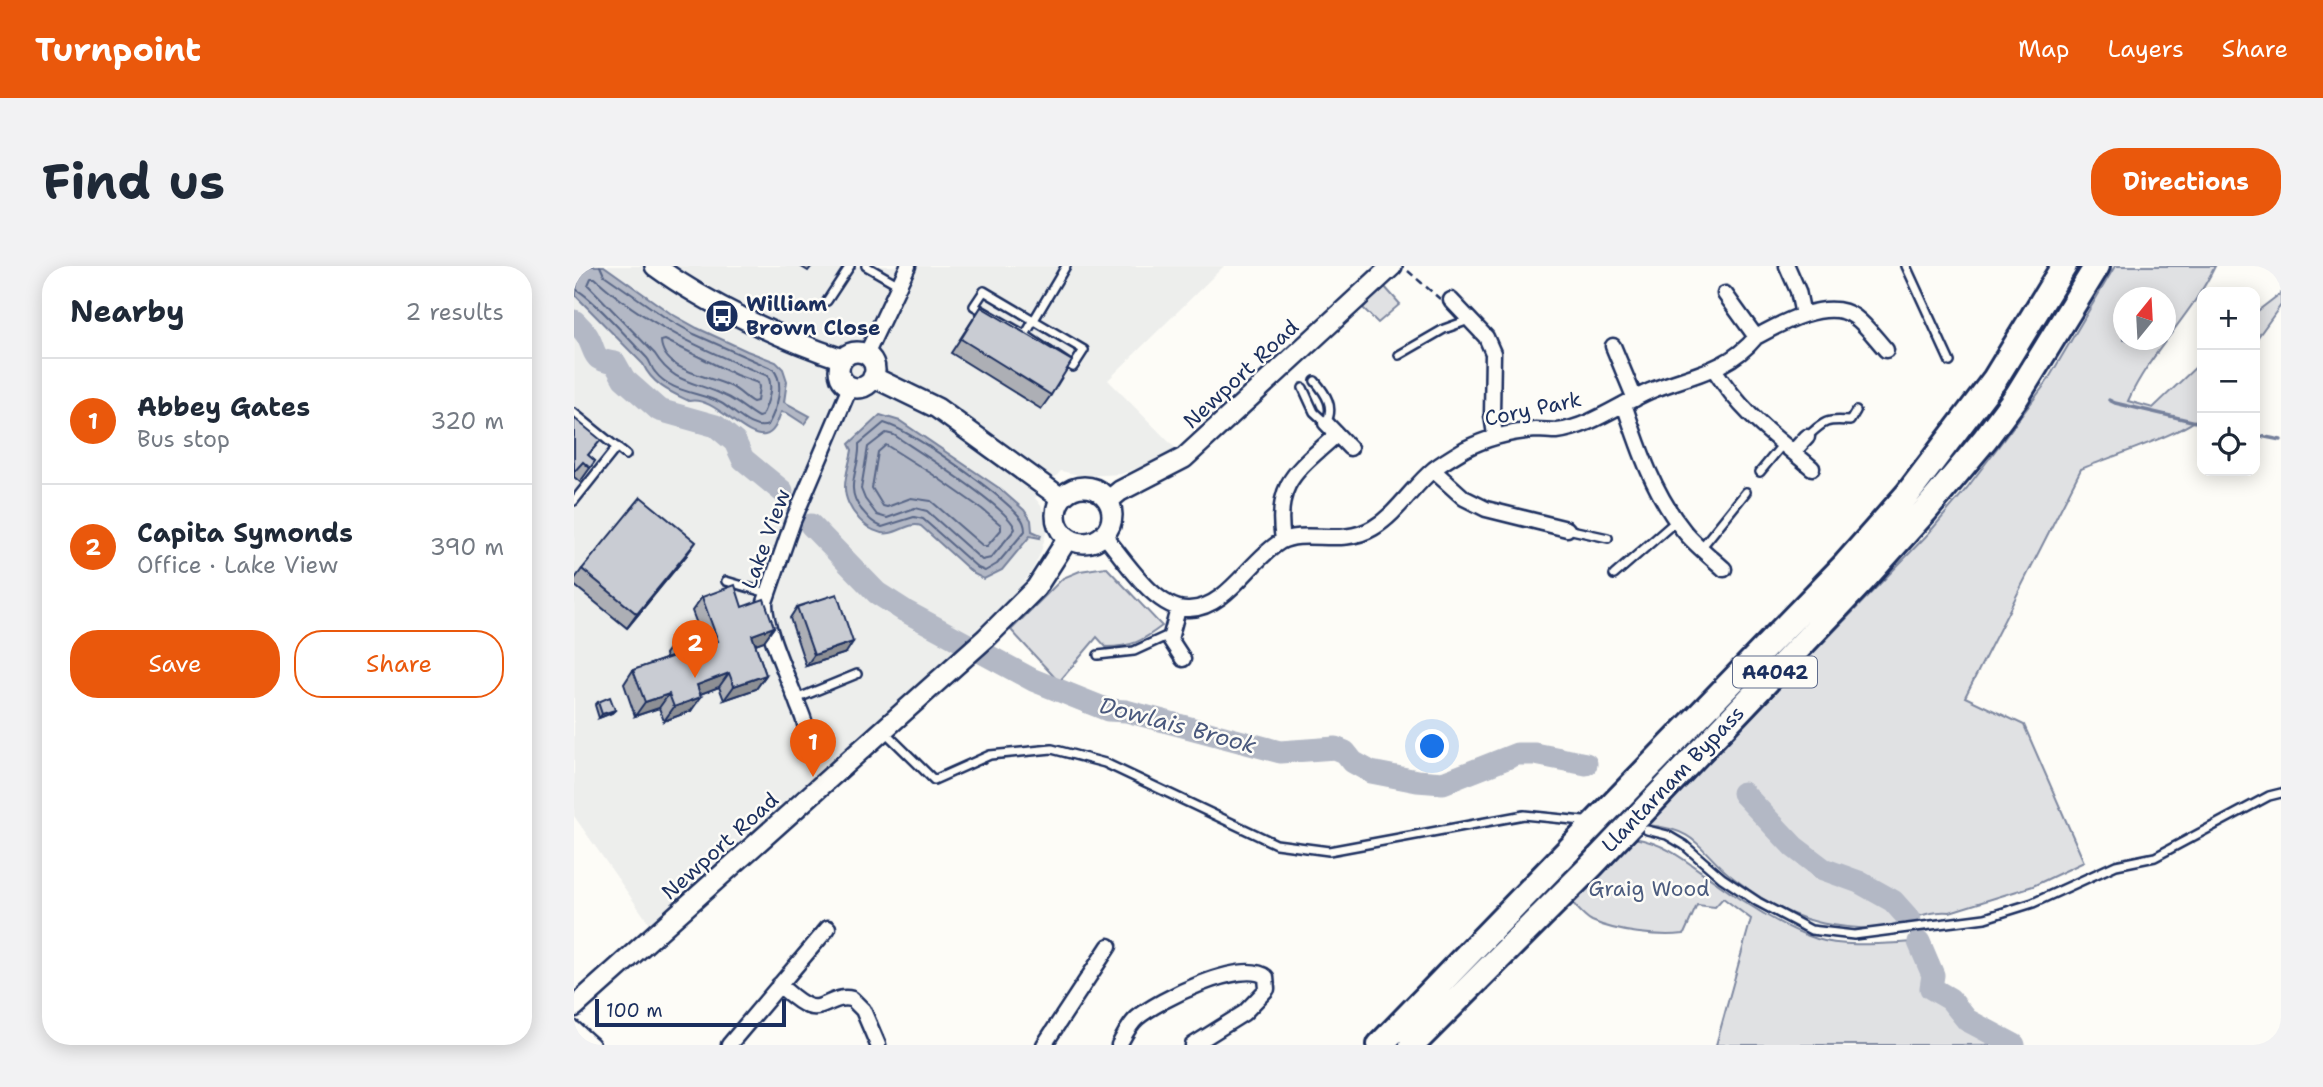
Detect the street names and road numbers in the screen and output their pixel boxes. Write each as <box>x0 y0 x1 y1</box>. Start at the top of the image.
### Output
street label: Newport Road <box>1177 313 1305 435</box>
street label: Cory Park <box>1482 385 1584 433</box>
street label: Lake View <box>735 485 797 593</box>
road number: A4042 <box>1733 656 1817 688</box>
street label: Llantarnam Bypass <box>1595 699 1751 859</box>
street label: Newport Road <box>656 786 784 906</box>

